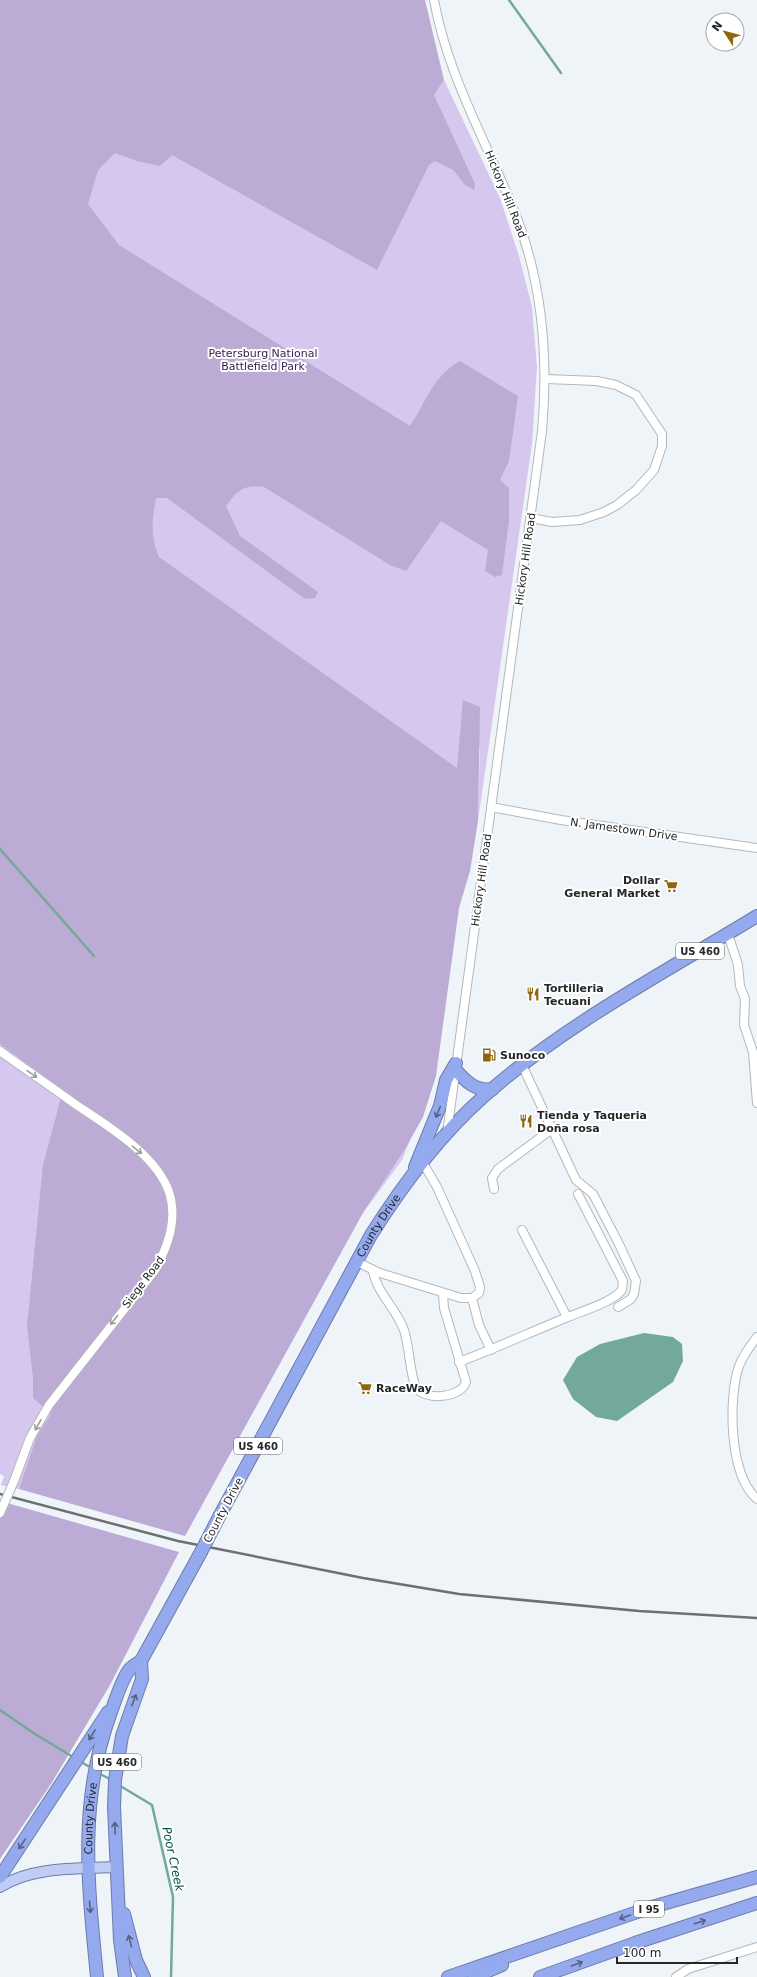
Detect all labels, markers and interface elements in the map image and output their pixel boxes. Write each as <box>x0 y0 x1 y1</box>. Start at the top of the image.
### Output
north arrow <box>705 12 745 52</box>
text: N <box>709 19 725 34</box>
street label: Hickory Hill Road <box>482 149 529 240</box>
park label: Petersburg National Battlefield Park <box>209 347 317 373</box>
street label: Hickory Hill Road <box>513 512 538 606</box>
street label: N. Jamestown Drive <box>569 816 679 843</box>
street label: Hickory Hill Road <box>469 833 494 927</box>
place label: Dollar General Market <box>564 874 661 900</box>
supermarket icon: Dollar General Market <box>663 878 679 894</box>
road number: US 460 <box>676 943 724 959</box>
place label: Tortilleria Tecuani <box>544 982 604 1008</box>
restaurant icon: Tortilleria Tecuani <box>525 986 541 1002</box>
fuel station icon: Sunoco <box>481 1047 497 1063</box>
place label: Sunoco <box>500 1049 546 1062</box>
one-way arrow <box>26 1070 37 1078</box>
one-way arrow <box>434 1105 441 1117</box>
place label: Tienda y Taqueria Doña rosa <box>537 1109 647 1135</box>
restaurant icon: Tienda y Taqueria Doña rosa <box>518 1113 534 1129</box>
one-way arrow <box>132 1145 142 1154</box>
street label: County Drive <box>354 1191 403 1260</box>
street label: Siege Road <box>120 1254 167 1311</box>
one-way arrow <box>110 1314 118 1325</box>
supermarket icon: RaceWay <box>357 1380 373 1396</box>
place label: RaceWay <box>376 1382 432 1395</box>
one-way arrow <box>33 1419 41 1431</box>
road number: US 460 <box>234 1438 282 1454</box>
street label: County Drive <box>201 1475 246 1545</box>
one-way arrow <box>130 1695 138 1707</box>
one-way arrow <box>87 1729 95 1741</box>
road number: US 460 <box>93 1754 141 1770</box>
street label: County Drive <box>82 1781 100 1854</box>
one-way arrow <box>111 1822 118 1835</box>
water label: Poor Creek <box>159 1825 187 1894</box>
one-way arrow <box>18 1839 26 1850</box>
one-way arrow <box>87 1900 94 1913</box>
road number: I 95 <box>634 1901 664 1917</box>
one-way arrow <box>619 1914 632 1921</box>
one-way arrow <box>693 1918 706 1925</box>
one-way arrow <box>126 1935 134 1948</box>
scale bar <box>617 1939 737 1965</box>
text: 100 m <box>623 1946 661 1960</box>
one-way arrow <box>570 1960 583 1967</box>

